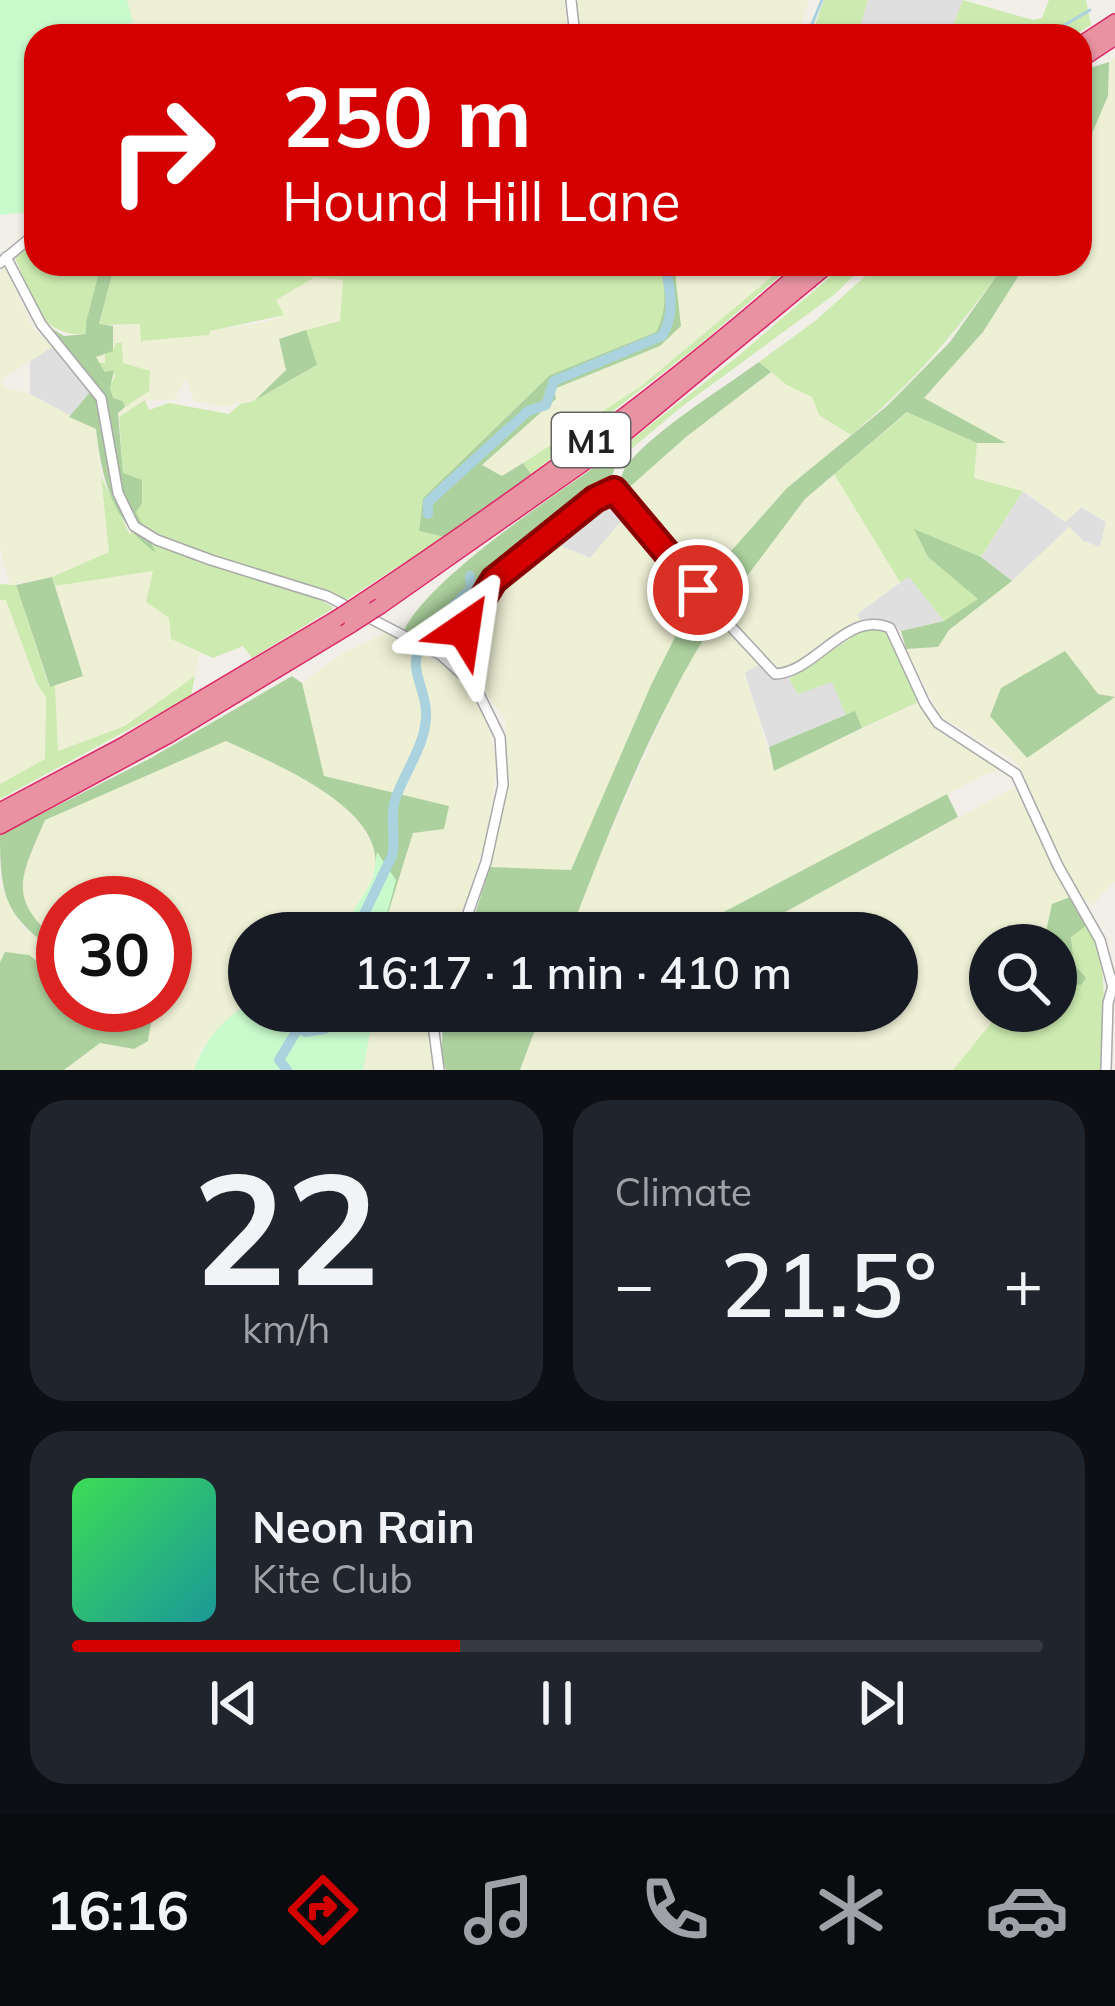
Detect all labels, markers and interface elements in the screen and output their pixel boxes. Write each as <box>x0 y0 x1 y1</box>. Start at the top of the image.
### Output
text: 250 m <box>282 63 532 168</box>
icon: right <box>84 72 240 228</box>
text: Hound Hill Lane <box>282 167 680 235</box>
road number: M1 <box>552 413 630 467</box>
pin <box>647 539 749 641</box>
icon: arrive <box>665 557 731 623</box>
position arrow <box>401 566 527 692</box>
speed limit sign: 30 <box>36 876 192 1032</box>
map controls <box>969 924 1077 1032</box>
button: search <box>969 924 1077 1032</box>
text: 16:17 · 1 min · 410 m <box>354 944 792 1000</box>
text: 22 <box>193 1128 380 1324</box>
text: Climate <box>615 1167 752 1216</box>
text: 21.5° <box>720 1227 937 1340</box>
text: − <box>615 1242 654 1325</box>
text: + <box>1003 1242 1043 1325</box>
text: km/h <box>242 1304 330 1353</box>
text: Neon Rain <box>252 1498 475 1554</box>
text: Kite Club <box>252 1554 413 1603</box>
icon: previous <box>201 1670 267 1736</box>
icon: pause <box>524 1670 590 1736</box>
icon: next <box>848 1670 914 1736</box>
icon: directions <box>281 1868 365 1952</box>
icon: music <box>457 1868 541 1952</box>
icon: phone <box>633 1868 717 1952</box>
icon: climate <box>809 1868 893 1952</box>
icon: car <box>985 1868 1069 1952</box>
text: 16:16 <box>46 1876 189 1944</box>

